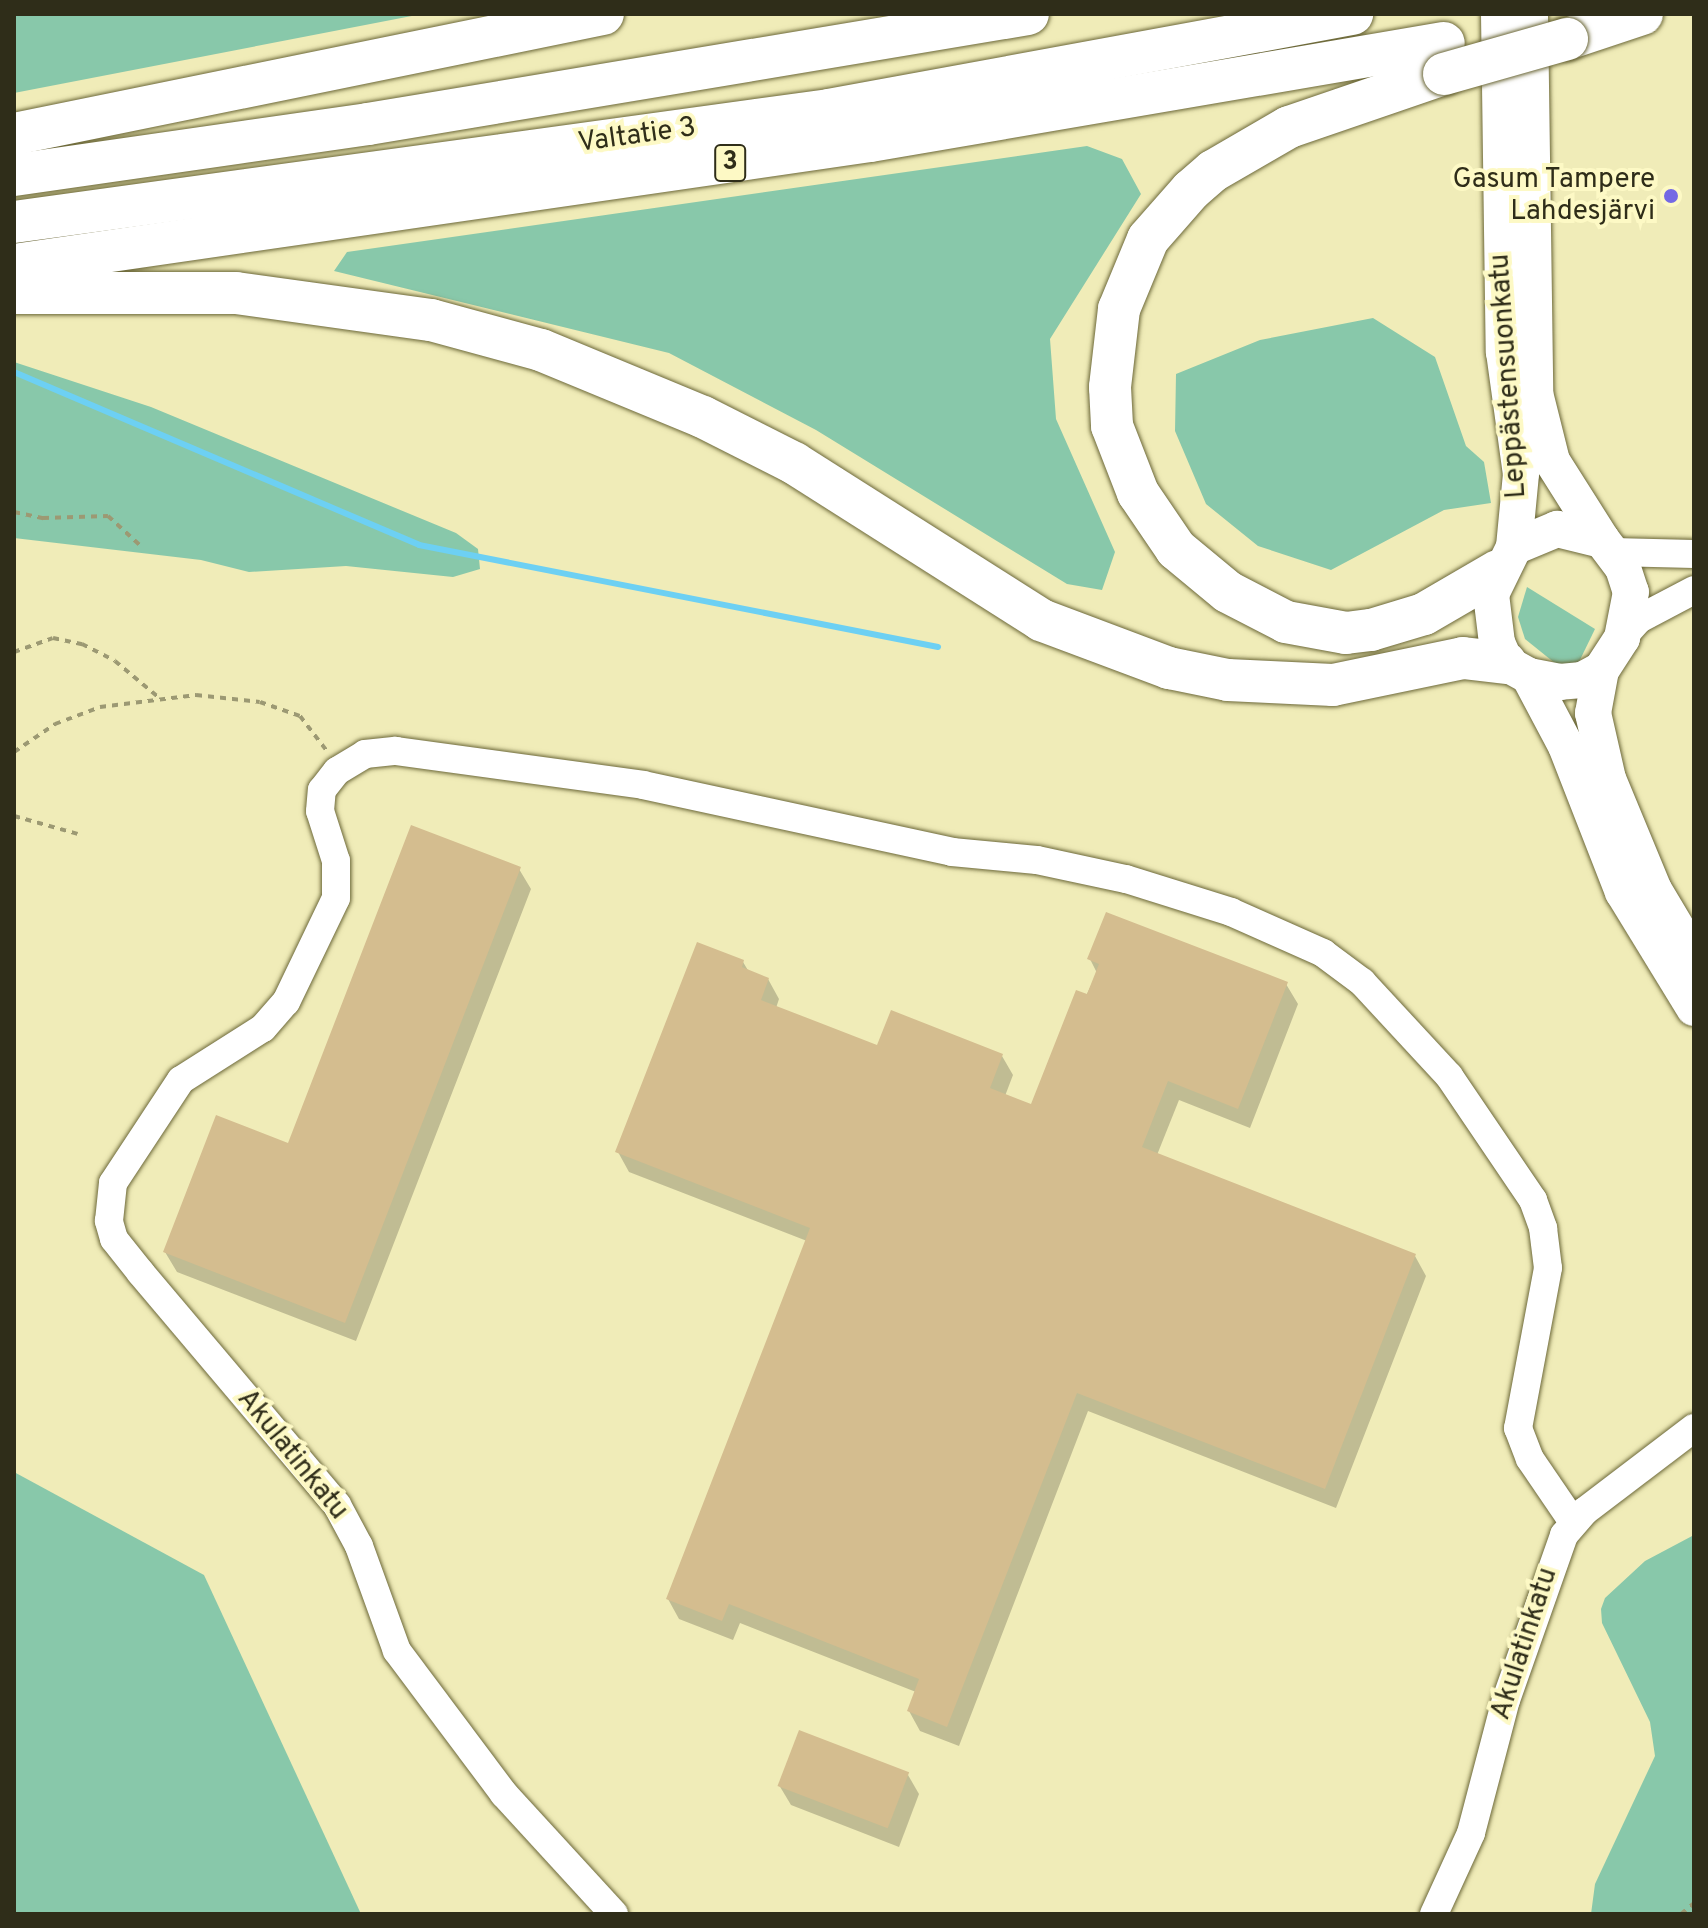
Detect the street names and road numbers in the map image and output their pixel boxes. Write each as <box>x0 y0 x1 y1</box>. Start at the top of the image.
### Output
street label: Valtatie 3 <box>576 111 698 161</box>
road number: 3 <box>714 141 746 185</box>
street label: Leppästensuonkatu <box>1484 252 1534 500</box>
street label: Akulatinkatu <box>229 1383 355 1527</box>
street label: Akulatinkatu <box>1485 1564 1565 1724</box>

